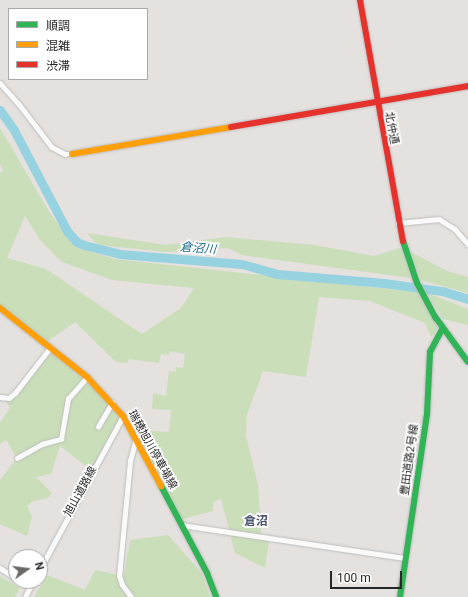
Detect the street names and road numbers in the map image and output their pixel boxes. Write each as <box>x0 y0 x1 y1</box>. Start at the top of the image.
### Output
street label: 北仲通 <box>382 111 400 145</box>
street label: 瑞穂旭川停車場線 <box>125 408 179 492</box>
street label: 豊田道路2号線 <box>398 423 422 497</box>
street label: 旭山道路線 <box>62 465 100 519</box>

